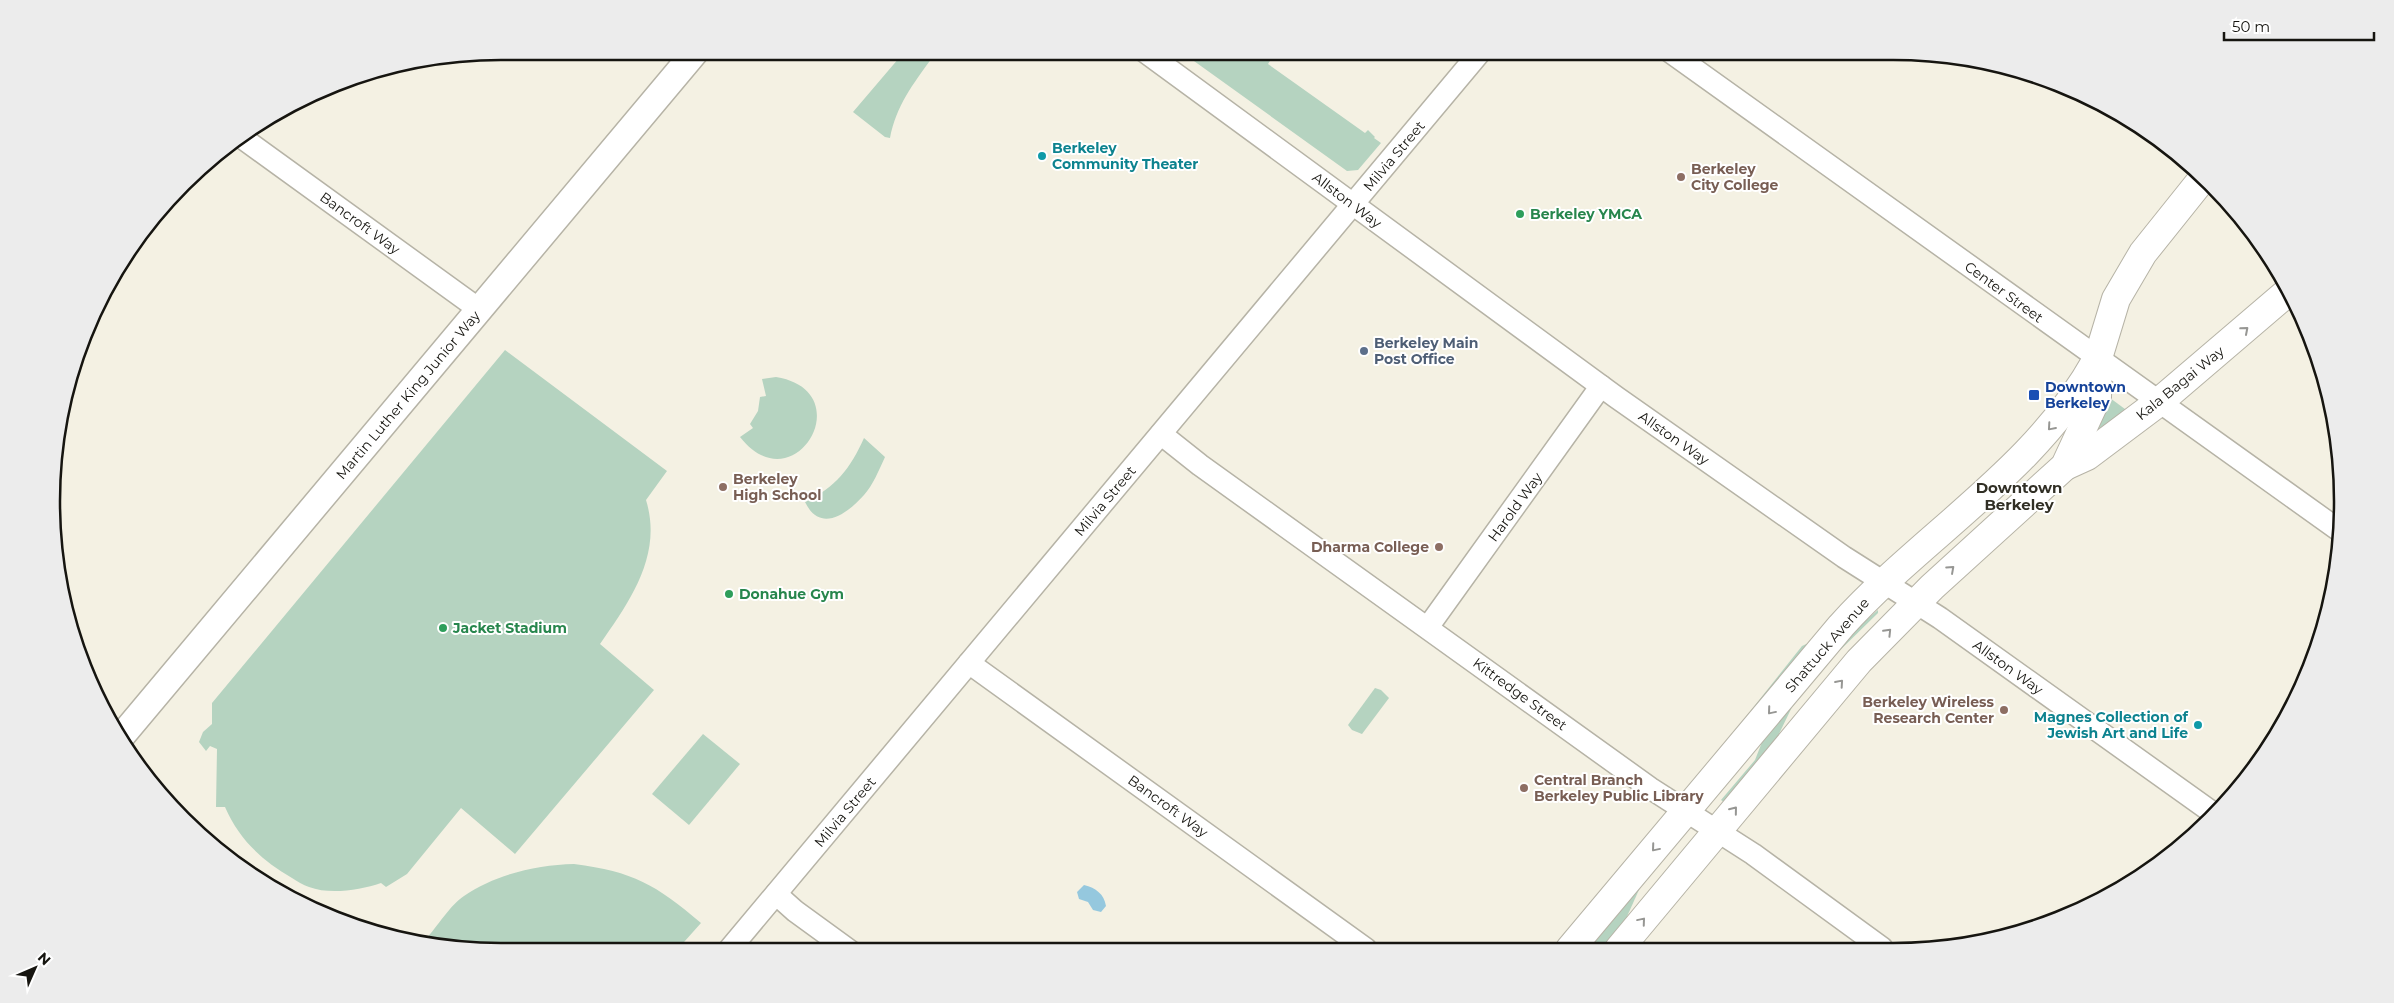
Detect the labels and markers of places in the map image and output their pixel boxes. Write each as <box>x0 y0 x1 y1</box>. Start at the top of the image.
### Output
place label: Berkeley Community Theater <box>1052 139 1198 173</box>
marker: Berkeley Community Theater <box>1036 150 1048 162</box>
place label: Berkeley City College <box>1691 160 1779 194</box>
marker: Berkeley City College <box>1675 171 1687 183</box>
place label: Berkeley YMCA <box>1530 205 1642 223</box>
marker: Berkeley YMCA <box>1514 208 1526 220</box>
place label: Berkeley Main Post Office <box>1374 334 1478 368</box>
marker: Berkeley Main Post Office <box>1358 345 1370 357</box>
place label: Downtown Berkeley <box>2045 378 2126 412</box>
marker: Downtown Berkeley <box>2027 388 2041 402</box>
place label: Berkeley High School <box>733 470 821 504</box>
marker: Berkeley High School <box>717 481 729 493</box>
place label: Dharma College <box>1311 538 1429 556</box>
marker: Dharma College <box>1433 541 1445 553</box>
place label: Donahue Gym <box>739 585 844 603</box>
marker: Donahue Gym <box>723 588 735 600</box>
place label: Jacket Stadium <box>452 619 567 637</box>
marker: Jacket Stadium <box>437 622 449 634</box>
place label: Berkeley Wireless Research Center <box>1862 693 1995 727</box>
marker: Berkeley Wireless Research Center <box>1998 704 2010 716</box>
place label: Magnes Collection of Jewish Art and Life <box>2034 708 2189 742</box>
marker: Magnes Collection of Jewish Art and Life <box>2192 719 2204 731</box>
place label: Central Branch Berkeley Public Library <box>1534 771 1704 805</box>
marker: Central Branch Berkeley Public Library <box>1518 782 1530 794</box>

